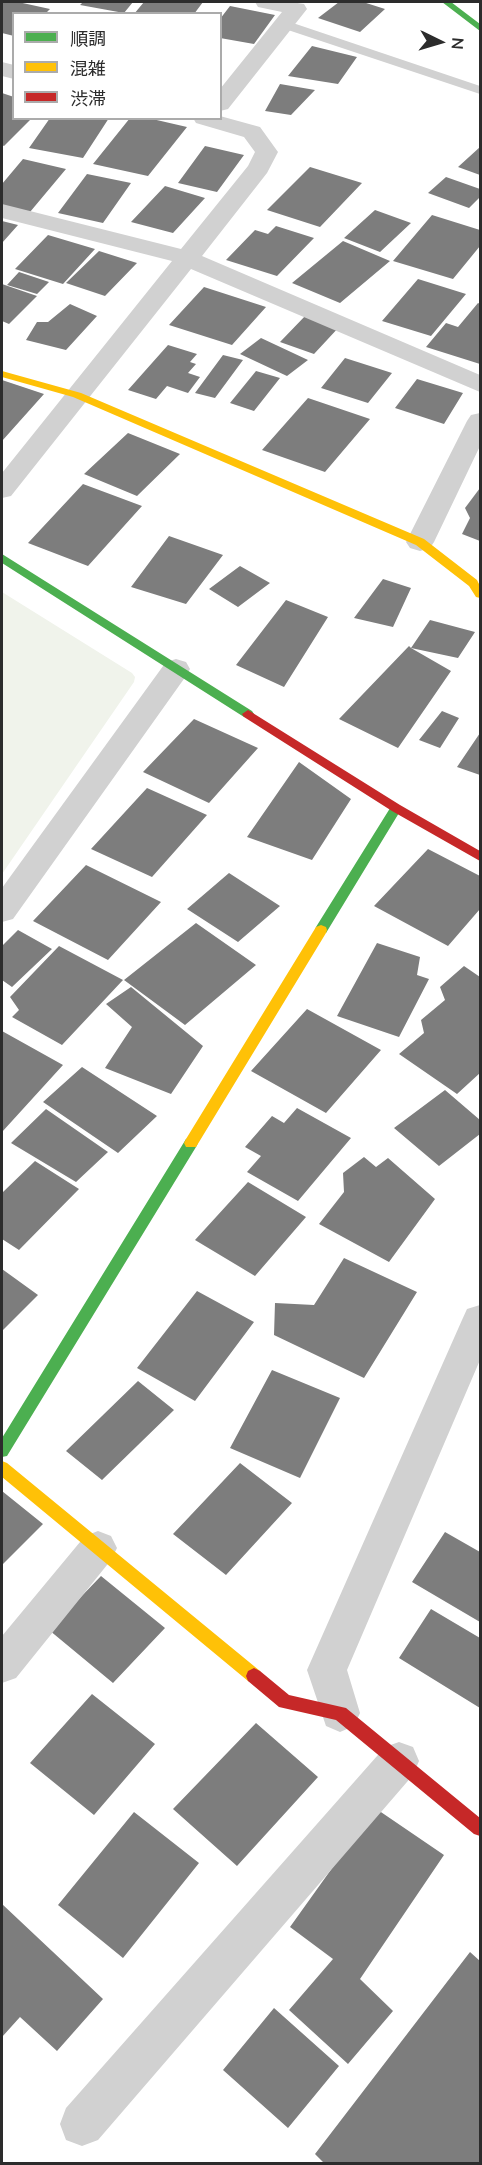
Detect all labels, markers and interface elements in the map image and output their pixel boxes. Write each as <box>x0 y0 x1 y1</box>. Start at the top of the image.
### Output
legend <box>12 12 222 120</box>
north arrow <box>410 12 470 72</box>
text: 順調 <box>70 27 106 50</box>
text: N <box>447 37 468 50</box>
text: 混雑 <box>70 57 106 80</box>
text: 渋滞 <box>70 87 106 110</box>

